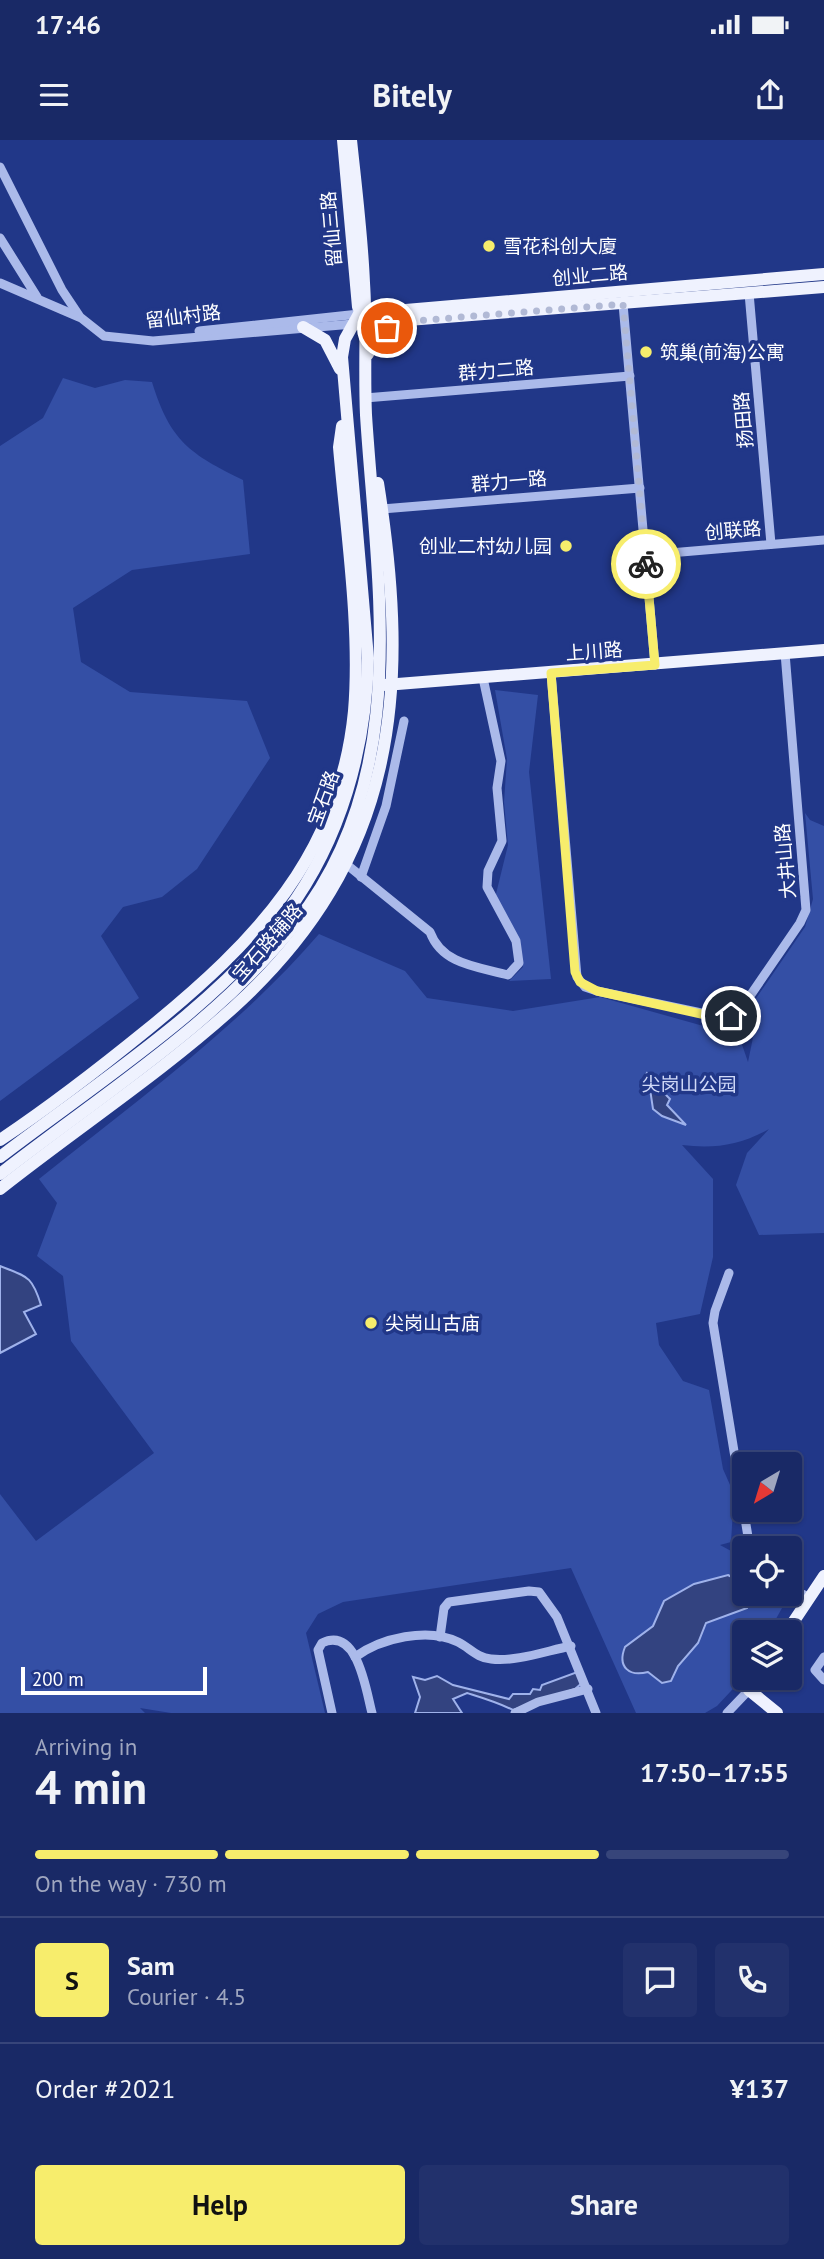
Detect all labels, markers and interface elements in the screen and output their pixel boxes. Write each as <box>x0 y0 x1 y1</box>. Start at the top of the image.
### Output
text: 17:46 <box>35 8 101 41</box>
text: Bitely <box>372 74 452 116</box>
icon: menu <box>35 76 73 114</box>
icon: share <box>751 76 789 114</box>
street label: 留仙三路 <box>316 190 346 268</box>
place label: 雪花科创大廈 <box>503 234 617 258</box>
marker: 雪花科创大廈 <box>481 238 497 254</box>
street label: 创业二路 <box>551 260 629 290</box>
pin <box>357 298 417 358</box>
street label: 留仙村路 <box>144 299 222 333</box>
icon: bag <box>368 309 406 347</box>
place label: 筑巢(前海)公寓 <box>660 340 785 364</box>
marker: 筑巢(前海)公寓 <box>638 344 654 360</box>
street label: 群力二路 <box>457 355 535 385</box>
street label: 扬田路 <box>729 391 757 449</box>
street label: 群力一路 <box>470 466 548 496</box>
street label: 创联路 <box>704 516 762 544</box>
courier <box>611 529 681 599</box>
place label: 创业二村幼儿园 <box>419 534 552 558</box>
marker: 创业二村幼儿园 <box>558 538 574 554</box>
icon: bike <box>627 545 665 583</box>
street label: 上川路 <box>565 637 623 665</box>
street label: 宝石路 <box>302 767 344 829</box>
street label: 大井山路 <box>770 822 800 900</box>
street label: 宝石路辅路 <box>227 898 307 986</box>
pin <box>701 986 761 1046</box>
icon: home <box>712 997 750 1035</box>
park label: 尖岗山公园 <box>641 1072 737 1096</box>
place label: 尖岗山古庙 <box>385 1311 480 1335</box>
marker: 尖岗山古庙 <box>363 1315 379 1331</box>
north arrow <box>732 1452 802 1522</box>
map controls <box>732 1452 802 1690</box>
button: locate <box>732 1536 802 1606</box>
button: layers <box>732 1620 802 1690</box>
scale bar <box>21 1664 206 1696</box>
text: 200 m <box>32 1667 84 1691</box>
text: Arriving in <box>35 1732 137 1761</box>
text: 17:50–17:55 <box>640 1756 789 1789</box>
text: 4 min <box>35 1757 147 1817</box>
text: On the way · 730 m <box>35 1869 227 1898</box>
button: chat <box>623 1943 697 2017</box>
button: phone <box>715 1943 789 2017</box>
text: Sam <box>127 1949 175 1982</box>
text: S <box>65 1964 79 1997</box>
text: Courier · 4.5 <box>127 1982 246 2011</box>
text: Order #2021 <box>35 2072 175 2105</box>
text: ¥137 <box>730 2072 789 2105</box>
button: Help <box>35 2165 405 2245</box>
button: Share <box>419 2165 789 2245</box>

